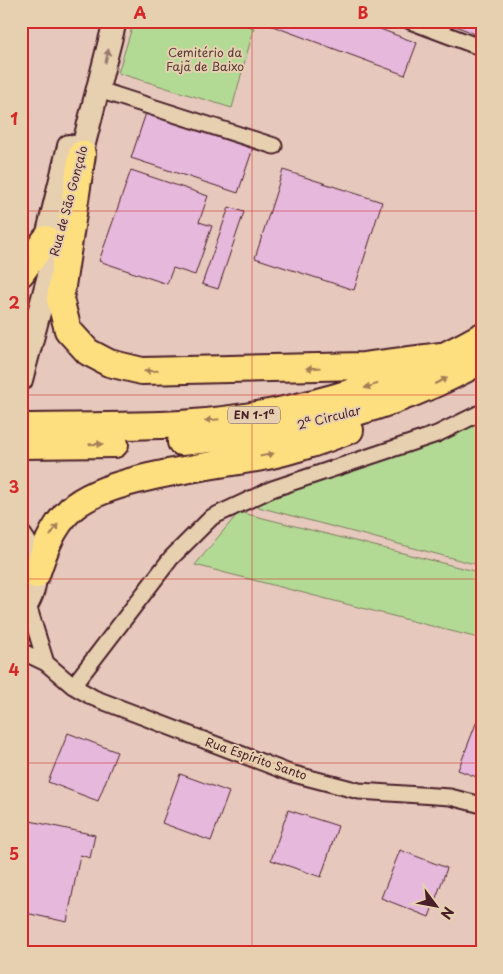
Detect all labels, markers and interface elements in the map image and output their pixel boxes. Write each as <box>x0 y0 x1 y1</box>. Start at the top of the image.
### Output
text: A <box>134 0 147 24</box>
text: B <box>358 0 369 24</box>
park label: Cemitério da Fajã de Baixo <box>166 43 244 75</box>
one-way arrow <box>103 48 111 63</box>
text: 1 <box>10 106 18 130</box>
street label: Rua de São Gonçalo <box>45 143 92 258</box>
text: 2 <box>8 290 20 314</box>
one-way arrow <box>305 364 321 372</box>
one-way arrow <box>142 367 158 375</box>
one-way arrow <box>434 377 448 385</box>
one-way arrow <box>363 383 378 391</box>
street label: 2ª Circular <box>295 400 363 434</box>
road number: EN 1-1ª <box>228 406 280 424</box>
one-way arrow <box>204 416 220 424</box>
one-way arrow <box>88 440 104 448</box>
one-way arrow <box>260 451 276 459</box>
text: 3 <box>9 474 19 498</box>
one-way arrow <box>49 524 59 537</box>
text: 4 <box>9 657 20 681</box>
street label: Rua Espírito Santo <box>203 732 310 784</box>
text: 5 <box>9 841 19 865</box>
north arrow <box>410 882 460 932</box>
text: N <box>436 903 459 923</box>

